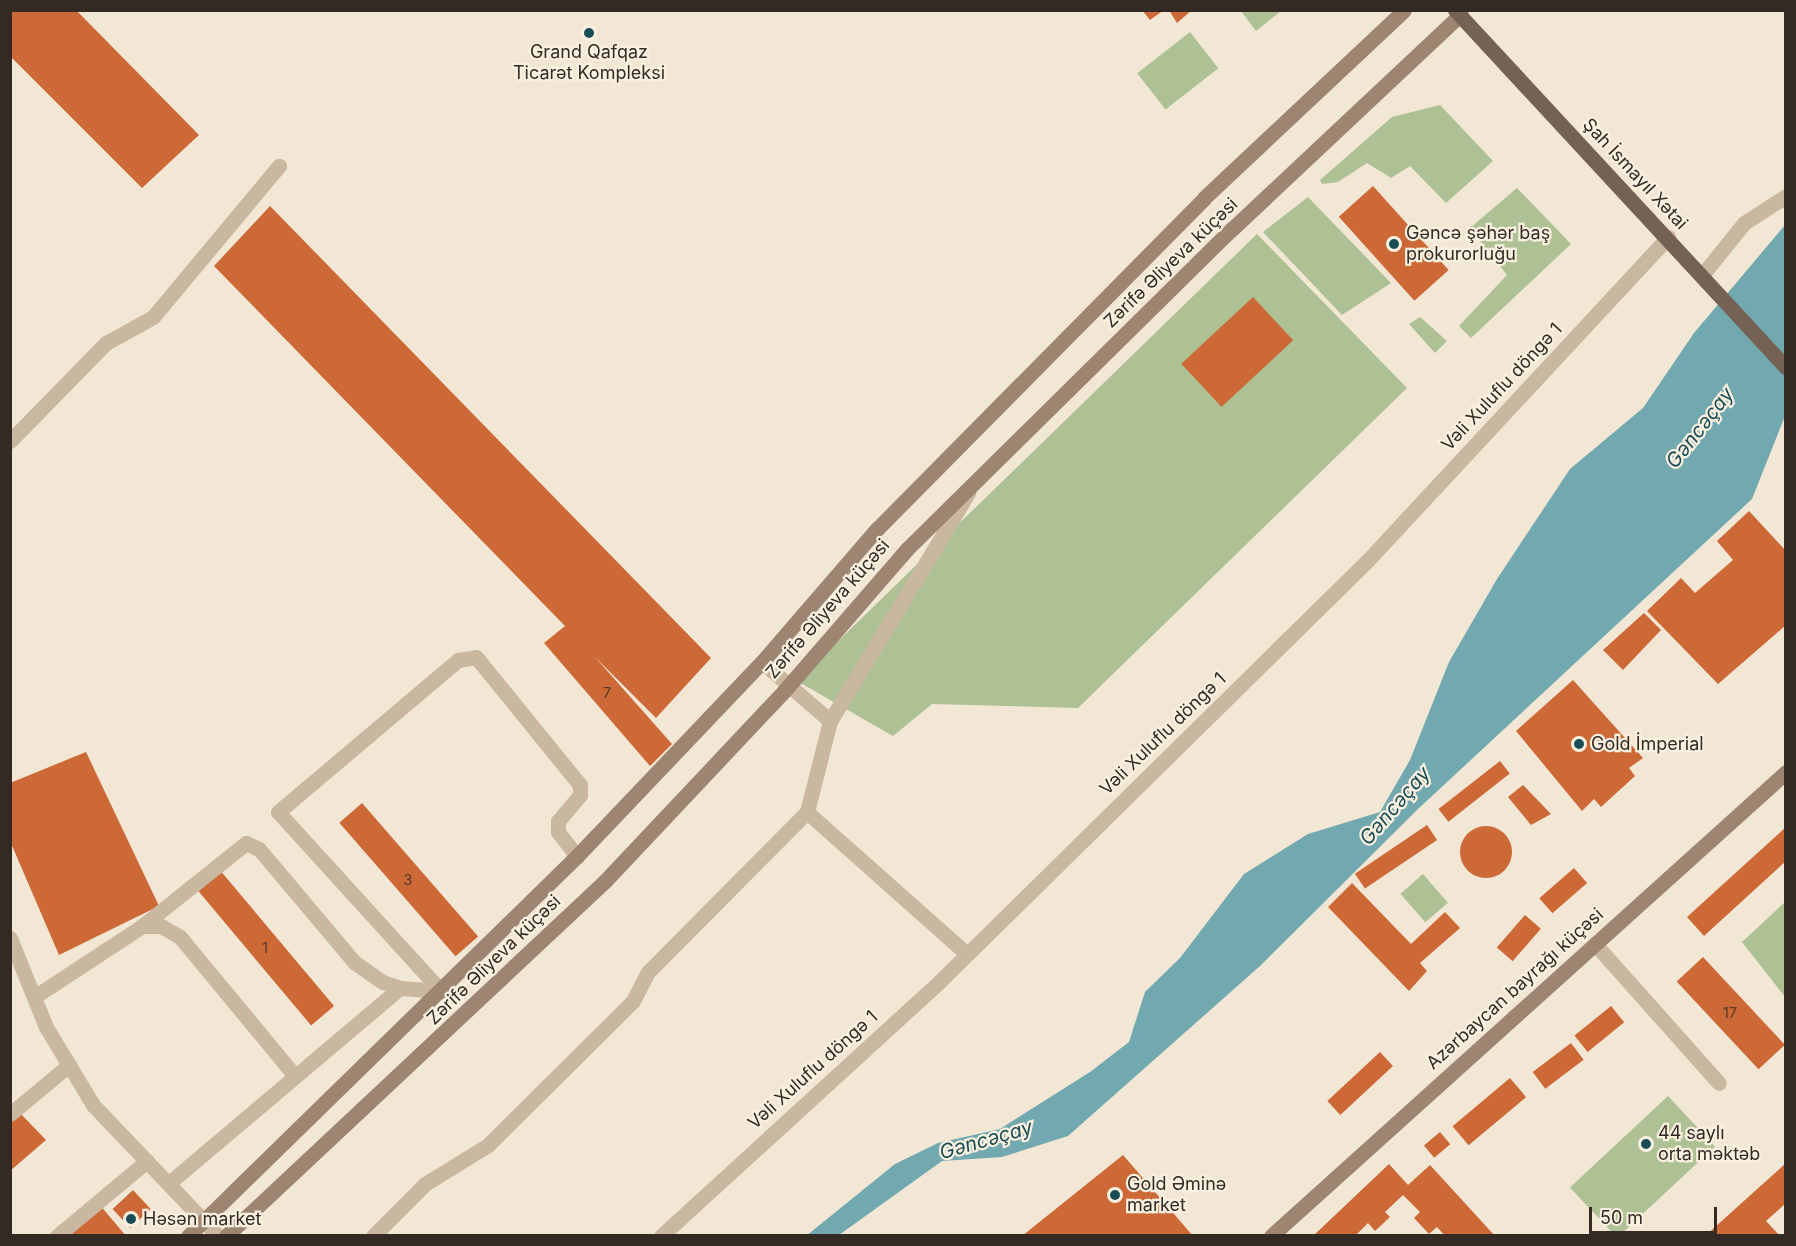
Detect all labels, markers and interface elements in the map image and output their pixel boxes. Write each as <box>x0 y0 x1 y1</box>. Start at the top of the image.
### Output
marker: Grand Qafqaz Ticarət Kompleksi <box>582 26 596 40</box>
place label: Grand Qafqaz Ticarət Kompleksi <box>513 42 665 84</box>
street label: Şah İsmayıl Xətai <box>1578 114 1692 234</box>
street label: Zərifə Əliyeva küçəsi <box>1100 194 1242 332</box>
place label: Gəncə şəhər baş prokurorluğu <box>1406 223 1550 266</box>
marker: Gəncə şəhər baş prokurorluğu <box>1387 237 1401 251</box>
street label: Vəli Xuluflu döngə 1 <box>1437 319 1567 455</box>
water label: Gəncəçay <box>1661 383 1739 473</box>
street label: Zərifə Əliyeva küçəsi <box>762 535 894 683</box>
street label: Vəli Xuluflu döngə 1 <box>1096 668 1230 800</box>
house number: 7 <box>603 684 611 702</box>
place label: Gold İmperial <box>1591 733 1704 755</box>
marker: Gold İmperial <box>1572 737 1586 751</box>
water label: Gəncəçay <box>1354 762 1436 850</box>
house number: 3 <box>403 871 413 889</box>
street label: Zərifə Əliyeva küçəsi <box>423 891 565 1029</box>
street label: Azərbaycan bayrağı küçəsi <box>1422 904 1608 1074</box>
house number: 1 <box>262 939 268 957</box>
house number: 17 <box>1723 1004 1737 1022</box>
street label: Vəli Xuluflu döngə 1 <box>744 1006 882 1134</box>
water label: Gəncəçay <box>937 1115 1035 1165</box>
place label: 44 saylı orta məktəb <box>1658 1123 1760 1166</box>
marker: 44 saylı orta məktəb <box>1639 1137 1653 1151</box>
place label: Gold Əminə market <box>1127 1174 1226 1216</box>
marker: Gold Əminə market <box>1108 1188 1122 1202</box>
scale bar <box>1592 1195 1720 1233</box>
text: 50 m <box>1600 1207 1643 1228</box>
place label: Həsən market <box>143 1208 261 1230</box>
marker: Həsən market <box>124 1212 138 1226</box>

